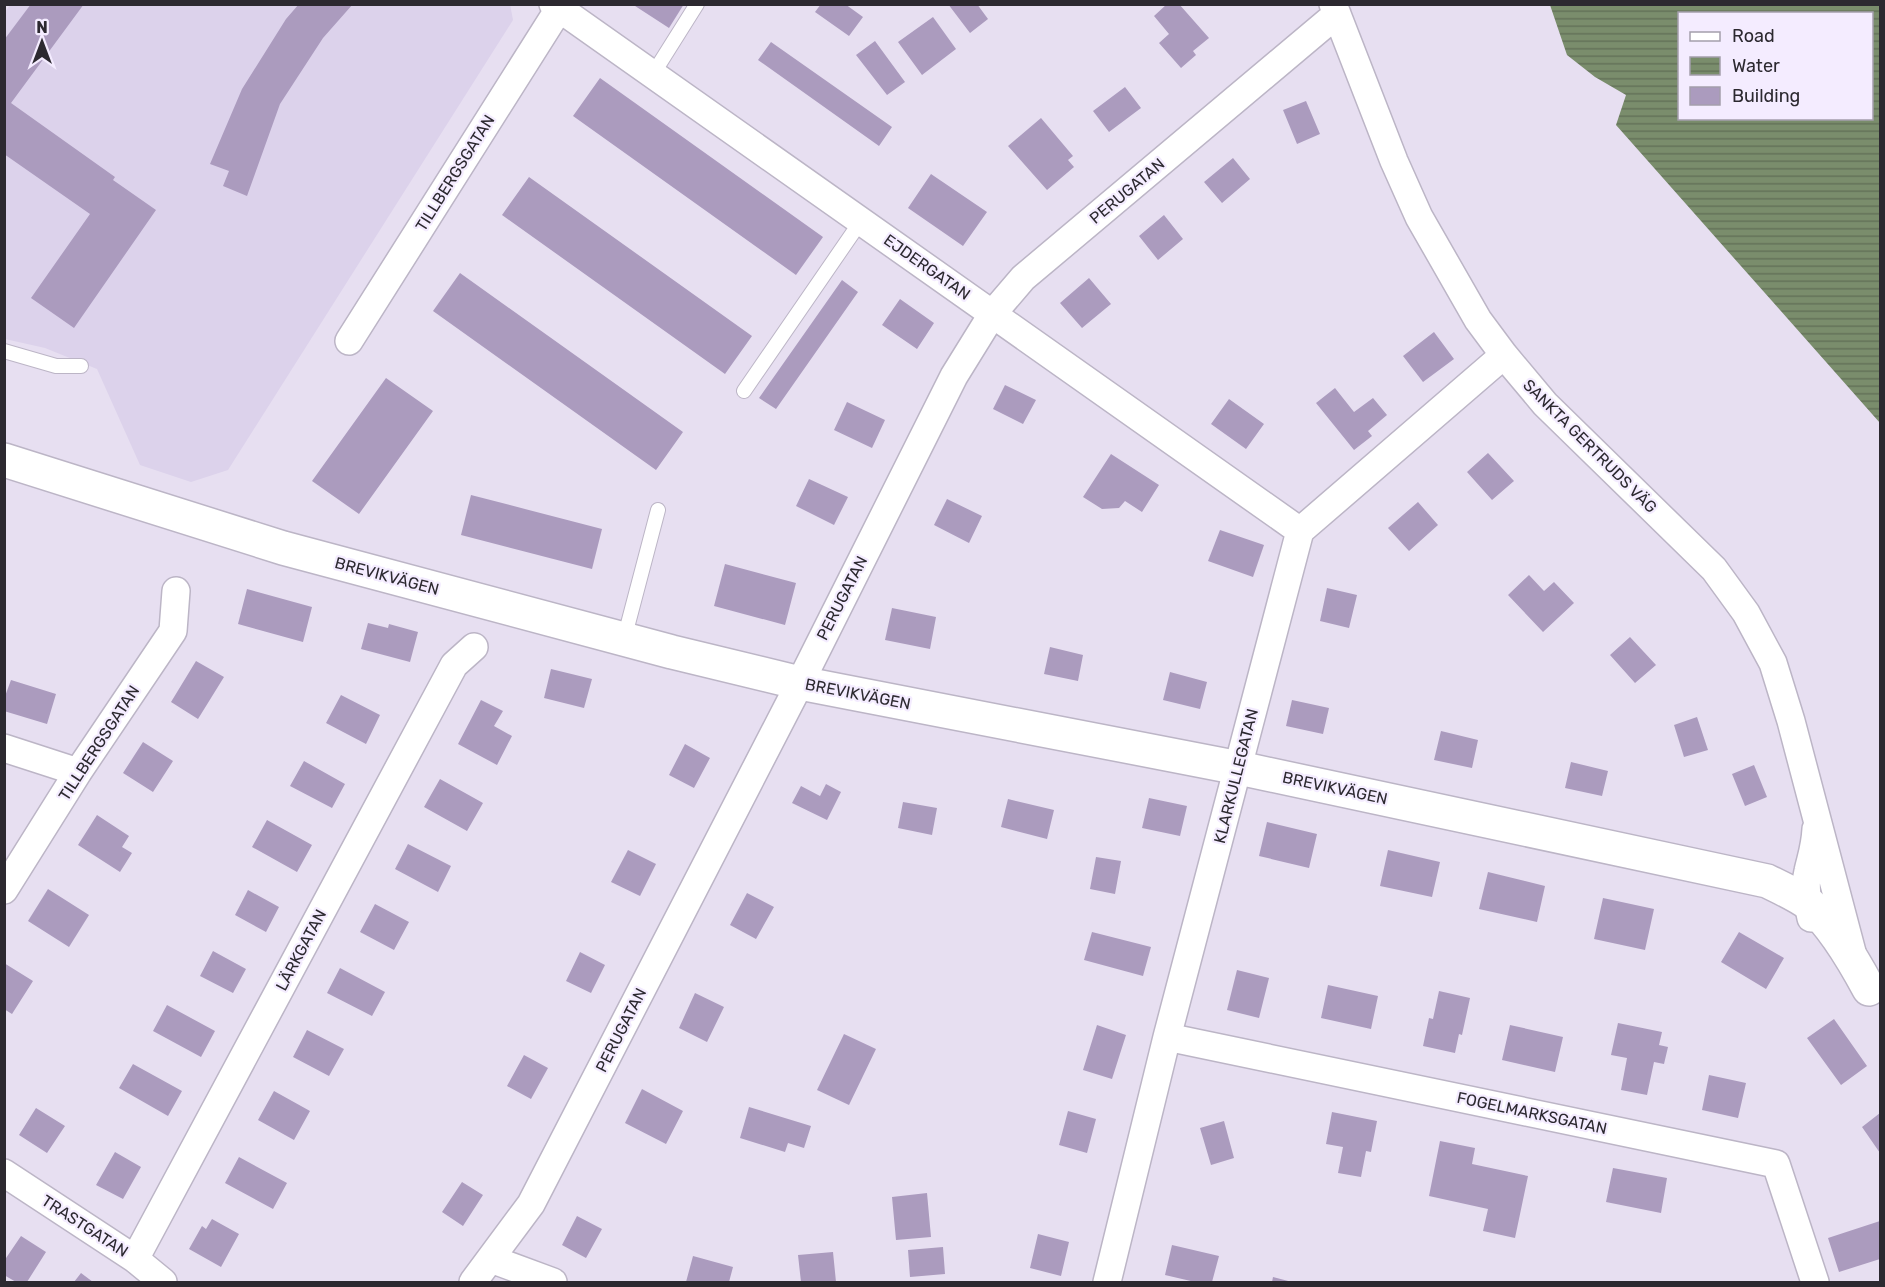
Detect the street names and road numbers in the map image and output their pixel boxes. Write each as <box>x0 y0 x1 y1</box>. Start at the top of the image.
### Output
street label: TILLBERGSGATAN <box>412 111 498 235</box>
street label: PERUGATAN <box>1086 154 1168 228</box>
street label: EJDERGATAN <box>880 230 974 304</box>
street label: SANKTA GERTRUDS VÄG <box>1519 375 1661 517</box>
street label: BREVIKVÄGEN <box>333 553 441 599</box>
street label: PERUGATAN <box>813 553 871 643</box>
street label: BREVIKVÄGEN <box>804 674 912 714</box>
street label: TILLBERGSGATAN <box>55 682 143 804</box>
street label: KLARKULLEGATAN <box>1210 707 1262 845</box>
street label: BREVIKVÄGEN <box>1281 768 1389 808</box>
street label: LÄRKGATAN <box>272 906 330 994</box>
street label: PERUGATAN <box>592 985 650 1075</box>
street label: FOGELMARKSGATAN <box>1455 1088 1609 1138</box>
street label: TRASTGATAN <box>38 1191 132 1261</box>

